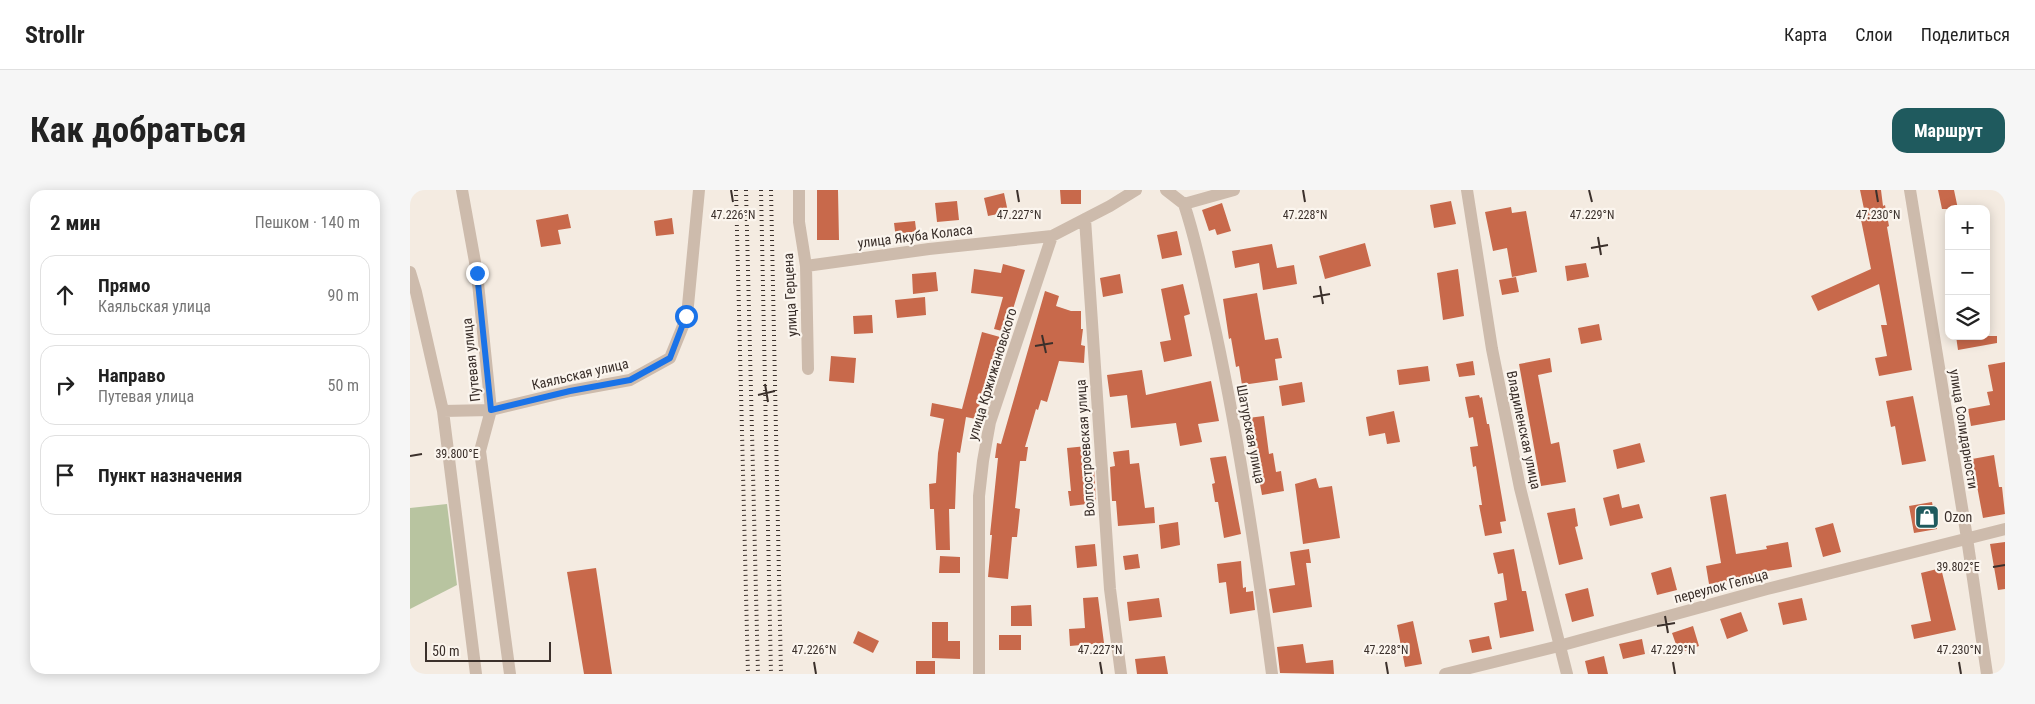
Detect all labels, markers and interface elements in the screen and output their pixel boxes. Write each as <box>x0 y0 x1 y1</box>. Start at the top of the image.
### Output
text: Strollr <box>25 21 85 49</box>
text: Карта <box>1784 24 1827 45</box>
text: Слои <box>1855 24 1893 45</box>
text: Поделиться <box>1921 24 2010 45</box>
button: Маршрут <box>1892 108 2005 153</box>
text: Как добраться <box>30 110 246 151</box>
map controls <box>1945 205 1990 340</box>
button: + <box>1945 205 1990 250</box>
text: 47.226°N <box>711 208 755 222</box>
text: 47.227°N <box>997 208 1041 222</box>
text: 47.228°N <box>1283 208 1327 222</box>
text: 47.229°N <box>1570 208 1614 222</box>
text: 47.230°N <box>1856 208 1900 222</box>
text: 2 мин <box>50 211 100 235</box>
text: Пешком · 140 m <box>255 213 360 232</box>
street label: улица Якуба Коласа <box>857 221 973 251</box>
button: − <box>1945 250 1990 295</box>
street label: улица Герцена <box>780 253 800 337</box>
route end <box>466 262 489 285</box>
text: Прямо <box>98 274 151 297</box>
icon: ahead <box>51 281 79 309</box>
text: 90 m <box>327 286 359 305</box>
button: layers <box>1945 295 1990 340</box>
text: Каяльская улица <box>98 297 211 316</box>
route start <box>675 305 698 328</box>
street label: улица Кржижановского <box>964 306 1020 442</box>
street label: Путевая улица <box>459 317 483 403</box>
street label: Каяльская улица <box>530 355 630 393</box>
text: Направо <box>98 364 165 387</box>
street label: улица Солидарности <box>1947 368 1981 490</box>
street label: Владиленская улица <box>1504 369 1544 491</box>
icon: right <box>51 371 79 399</box>
text: 50 m <box>327 376 359 395</box>
street label: Волгостроевская улица <box>1072 379 1098 517</box>
street label: Шатурская улица <box>1234 383 1268 485</box>
text: Путевая улица <box>98 387 194 406</box>
text: 39.800°E <box>435 447 479 461</box>
icon: arrive <box>51 461 79 489</box>
text: Пункт назначения <box>98 464 242 487</box>
shop icon: Ozon <box>1914 504 1940 530</box>
place label: Ozon <box>1944 509 1972 525</box>
text: 39.802°E <box>1936 560 1980 574</box>
street label: переулок Гельца <box>1672 566 1770 606</box>
scale bar <box>425 639 551 662</box>
text: 50 m <box>432 643 460 659</box>
text: 47.226°N <box>792 643 836 657</box>
text: 47.227°N <box>1078 643 1122 657</box>
text: 47.228°N <box>1364 643 1408 657</box>
text: 47.229°N <box>1651 643 1695 657</box>
text: 47.230°N <box>1937 643 1981 657</box>

